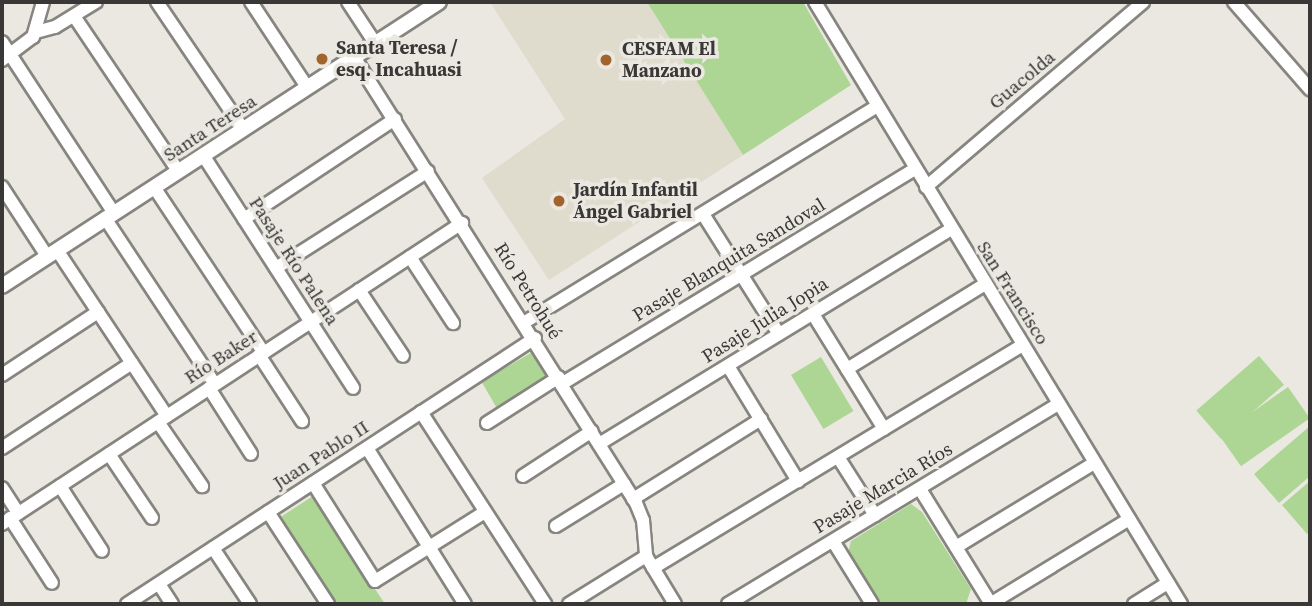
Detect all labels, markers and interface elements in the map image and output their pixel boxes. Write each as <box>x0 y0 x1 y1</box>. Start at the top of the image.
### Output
place label: Santa Teresa / esq. Incahuasi <box>336 37 462 81</box>
place label: CESFAM El Manzano <box>622 38 716 82</box>
street label: Guacolda <box>984 46 1060 114</box>
marker: CESFAM El Manzano <box>596 50 616 70</box>
marker: Santa Teresa / esq. Incahuasi <box>314 51 330 67</box>
street label: Santa Teresa <box>159 89 261 167</box>
place label: Jardín Infantil Ángel Gabriel <box>573 179 698 223</box>
street label: Pasaje Río Palena <box>244 193 344 329</box>
marker: Jardín Infantil Ángel Gabriel <box>551 193 567 209</box>
street label: Pasaje Blanquita Sandoval <box>629 193 829 327</box>
street label: San Francisco <box>972 237 1054 349</box>
street label: Río Petrohué <box>489 239 567 343</box>
street label: Pasaje Julia Jopia <box>698 272 832 368</box>
street label: Río Baker <box>180 325 262 389</box>
street label: Juan Pablo II <box>269 416 373 494</box>
street label: Pasaje Marcia Ríos <box>809 438 957 538</box>

